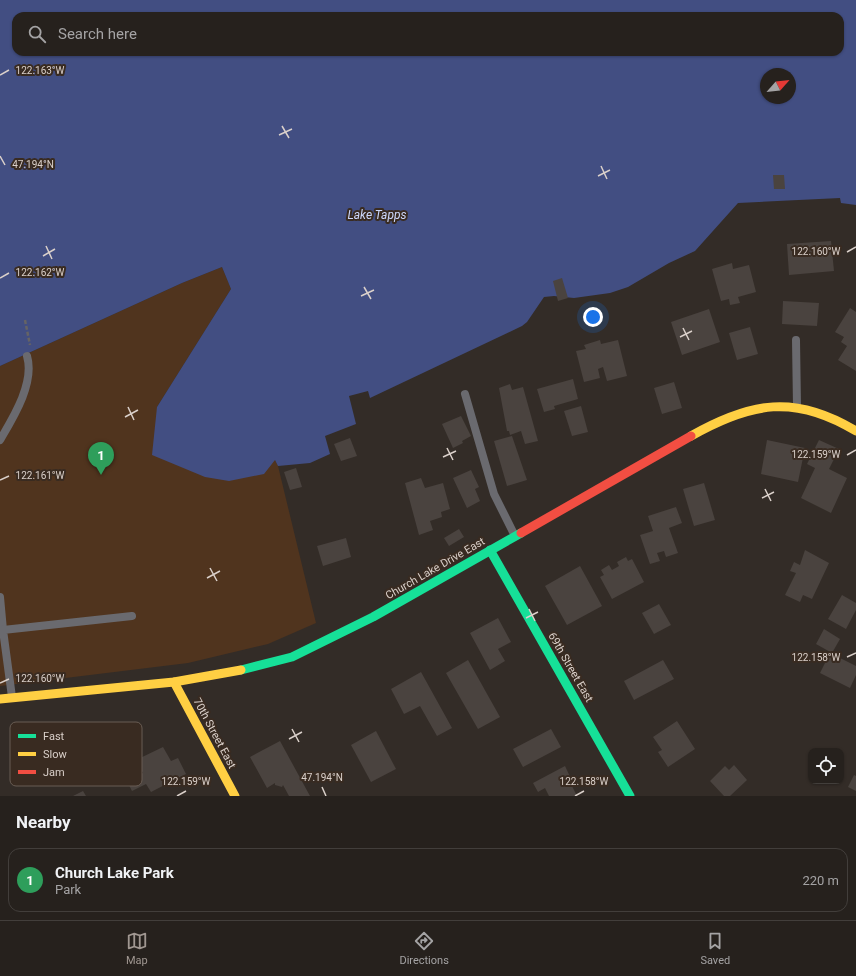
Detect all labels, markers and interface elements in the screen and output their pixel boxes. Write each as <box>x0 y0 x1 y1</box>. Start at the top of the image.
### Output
search box <box>12 12 844 56</box>
icon: search <box>26 23 48 45</box>
text: Search here <box>58 25 137 43</box>
text: 122.163°W <box>16 65 65 76</box>
north arrow <box>760 68 796 104</box>
text: 47.194°N <box>12 159 54 170</box>
water label: Lake Tapps <box>348 208 406 222</box>
text: 122.160°W <box>792 246 841 257</box>
text: 122.162°W <box>16 267 65 278</box>
your location <box>583 307 603 327</box>
pin: 1 <box>88 442 114 475</box>
text: 122.159°W <box>792 449 841 460</box>
text: 122.161°W <box>16 470 65 481</box>
street label: Church Lake Drive East <box>383 535 487 602</box>
street label: 69th Street East <box>545 630 596 705</box>
text: 122.158°W <box>792 652 841 663</box>
text: 122.160°W <box>16 673 65 684</box>
street label: 70th Street East <box>191 696 239 771</box>
legend <box>10 722 142 786</box>
text: Fast <box>43 730 65 743</box>
text: Slow <box>43 748 67 761</box>
map controls <box>808 748 844 784</box>
button: locate <box>808 748 844 784</box>
text: Jam <box>43 766 65 779</box>
text: 47.194°N <box>301 772 343 783</box>
text: 122.159°W <box>162 776 211 787</box>
text: 122.158°W <box>560 776 609 787</box>
text: Nearby <box>16 812 71 832</box>
text: Church Lake Park <box>55 864 174 882</box>
text: 1 <box>26 873 34 888</box>
text: 220 m <box>802 873 839 888</box>
text: Park <box>55 882 81 897</box>
tab: Map <box>126 930 148 967</box>
tab: Directions <box>399 930 449 967</box>
tab: Saved <box>700 930 730 967</box>

